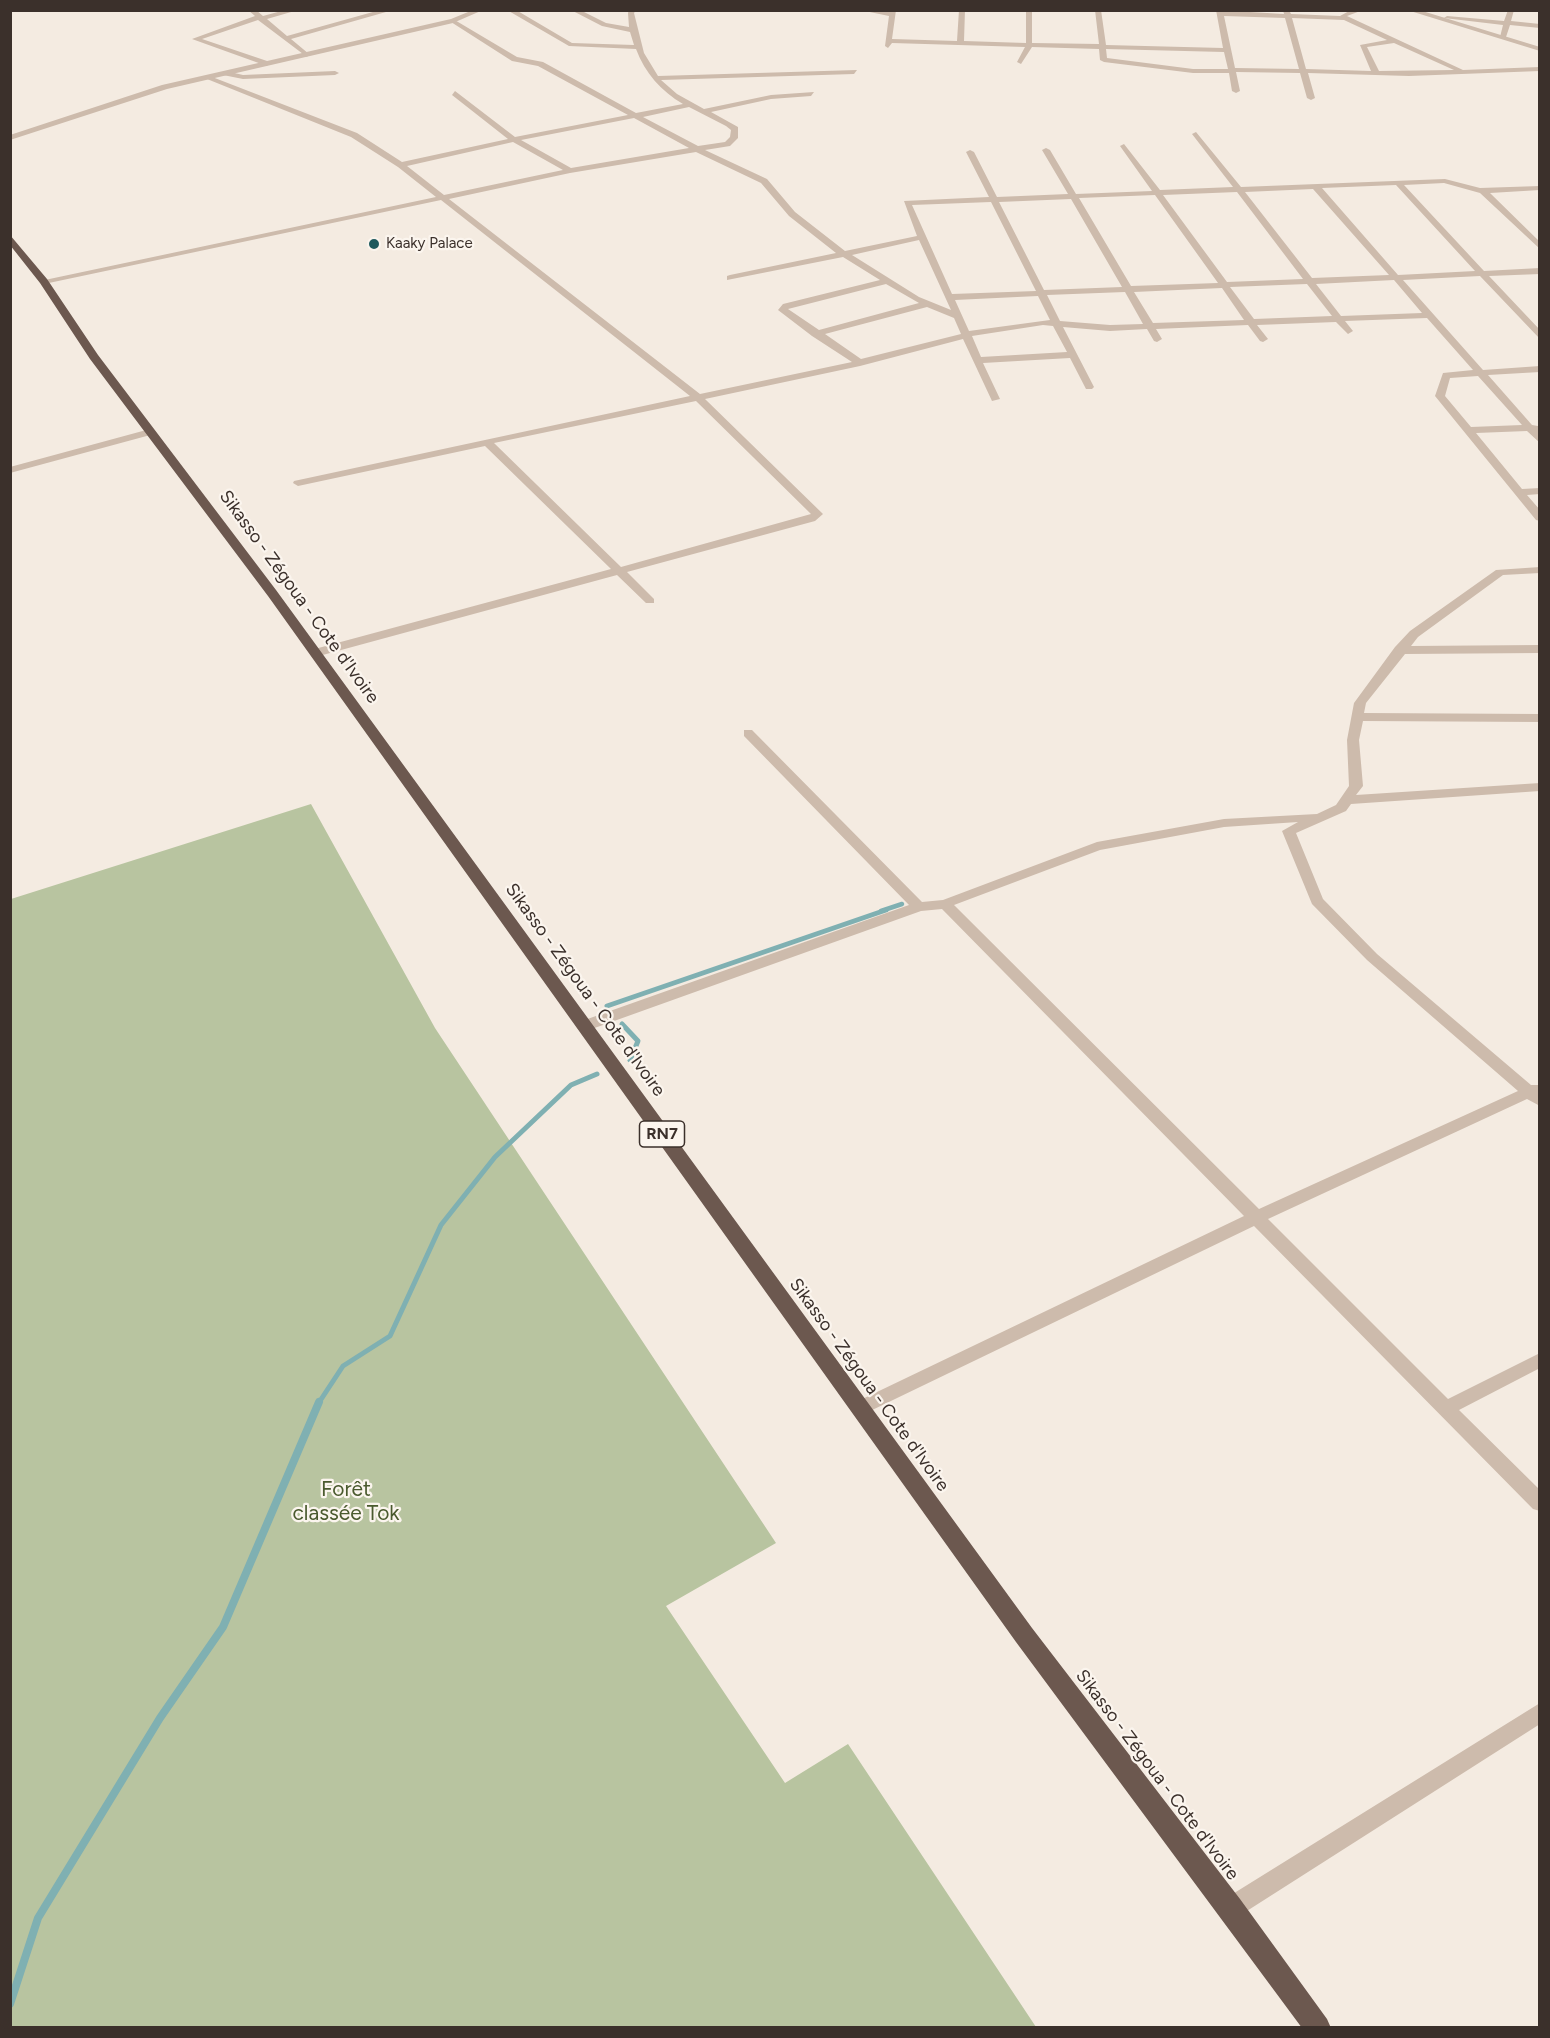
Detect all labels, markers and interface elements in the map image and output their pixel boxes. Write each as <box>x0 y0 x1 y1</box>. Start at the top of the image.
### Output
place label: Kaaky Palace <box>386 235 473 253</box>
marker: Kaaky Palace <box>367 237 381 251</box>
street label: Sikasso - Zégoua - Cote d'Ivoire <box>215 486 383 708</box>
street label: Sikasso - Zégoua - Cote d'Ivoire <box>501 879 669 1101</box>
road number: RN7 <box>640 1121 684 1147</box>
street label: Sikasso - Zégoua - Cote d'Ivoire <box>785 1274 953 1496</box>
park label: Forêt classée Tok <box>292 1477 400 1527</box>
street label: Sikasso - Zégoua - Cote d'Ivoire <box>1071 1666 1243 1884</box>

